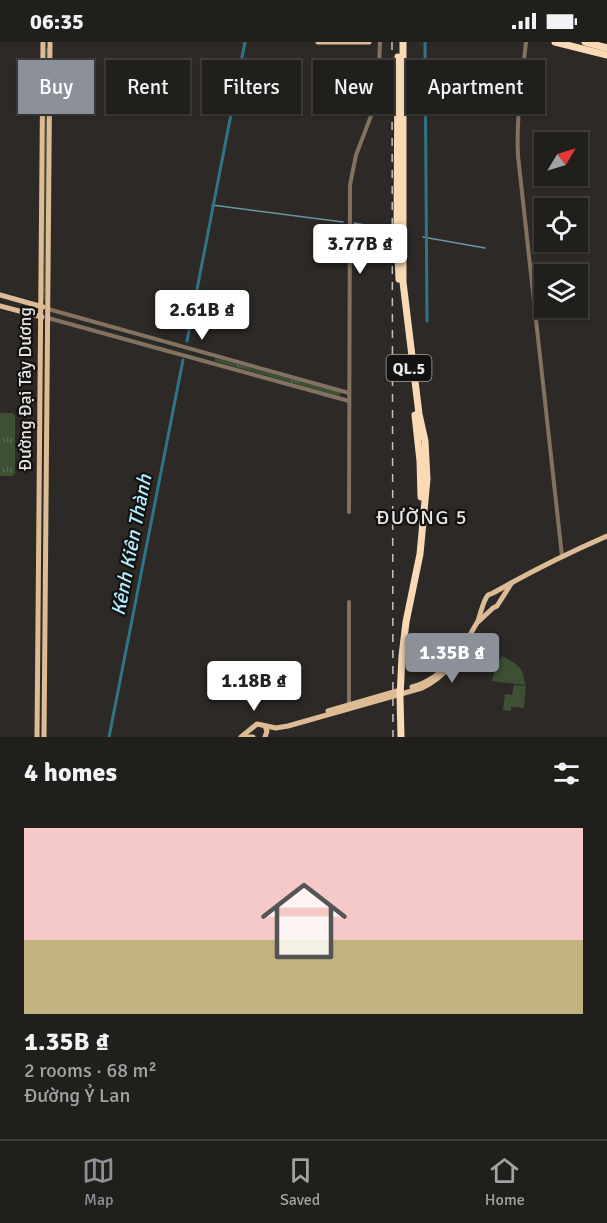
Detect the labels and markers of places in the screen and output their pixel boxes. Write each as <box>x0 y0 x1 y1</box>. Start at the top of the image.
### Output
pin: 3.77B ₫ <box>305 224 415 275</box>
pin: 2.61B ₫ <box>147 290 257 341</box>
pin: 1.35B ₫ <box>397 633 507 684</box>
pin: 1.18B ₫ <box>199 661 309 712</box>

